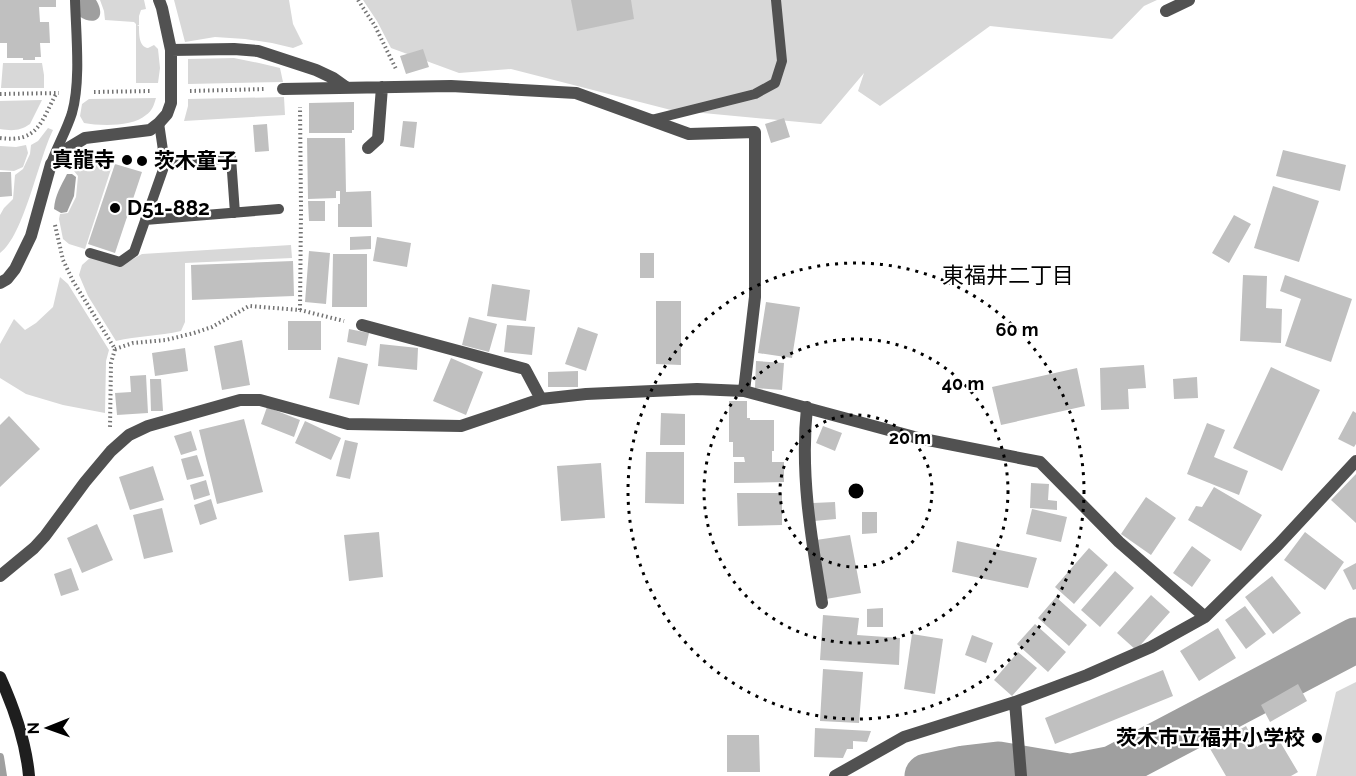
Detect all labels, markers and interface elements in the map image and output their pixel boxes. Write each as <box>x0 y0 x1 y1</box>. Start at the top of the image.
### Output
place label: 真龍寺 <box>52 147 115 172</box>
place label: 茨木童子 <box>154 148 238 173</box>
marker: 真龍寺 <box>120 153 134 167</box>
marker: 茨木童子 <box>135 154 149 168</box>
place label: D51-882 <box>127 195 210 220</box>
marker: D51-882 <box>108 201 122 215</box>
district label: 東福井二丁目 <box>942 262 1074 288</box>
text: 60 m <box>995 319 1039 340</box>
text: 40 m <box>942 373 984 394</box>
text: 20 m <box>889 427 931 448</box>
centre of rings <box>846 481 866 501</box>
north arrow <box>18 698 78 758</box>
text: N <box>24 722 43 735</box>
place label: 茨木市立福井小学校 <box>1116 725 1305 750</box>
marker: 茨木市立福井小学校 <box>1310 731 1324 745</box>

